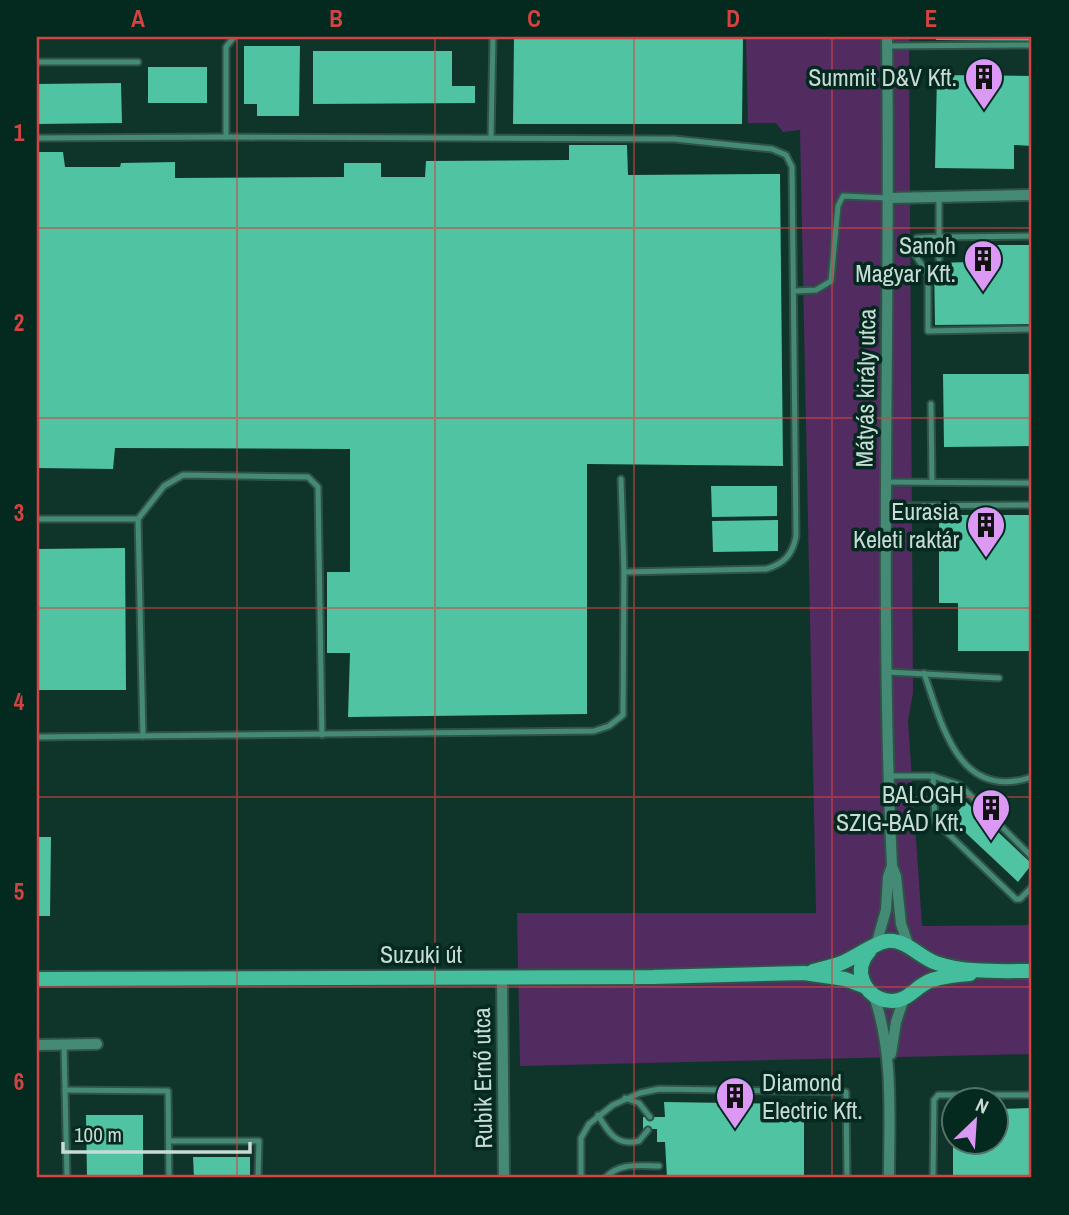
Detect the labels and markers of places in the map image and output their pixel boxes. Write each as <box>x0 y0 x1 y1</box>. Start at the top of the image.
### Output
building icon: Summit D&V Kft. <box>963 56 1005 111</box>
place label: Summit D&V Kft. <box>808 61 957 93</box>
place label: Sanoh Magyar Kft. <box>855 229 956 289</box>
building icon: Sanoh Magyar Kft. <box>962 238 1004 293</box>
place label: Eurasia Keleti raktár <box>853 495 959 555</box>
building icon: Eurasia Keleti raktár <box>965 504 1007 559</box>
place label: BALOGH SZIG-BÁD Kft. <box>836 778 964 838</box>
building icon: BALOGH SZIG-BÁD Kft. <box>970 787 1012 842</box>
place label: Diamond Electric Kft. <box>762 1066 863 1126</box>
building icon: Diamond Electric Kft. <box>714 1075 756 1130</box>

